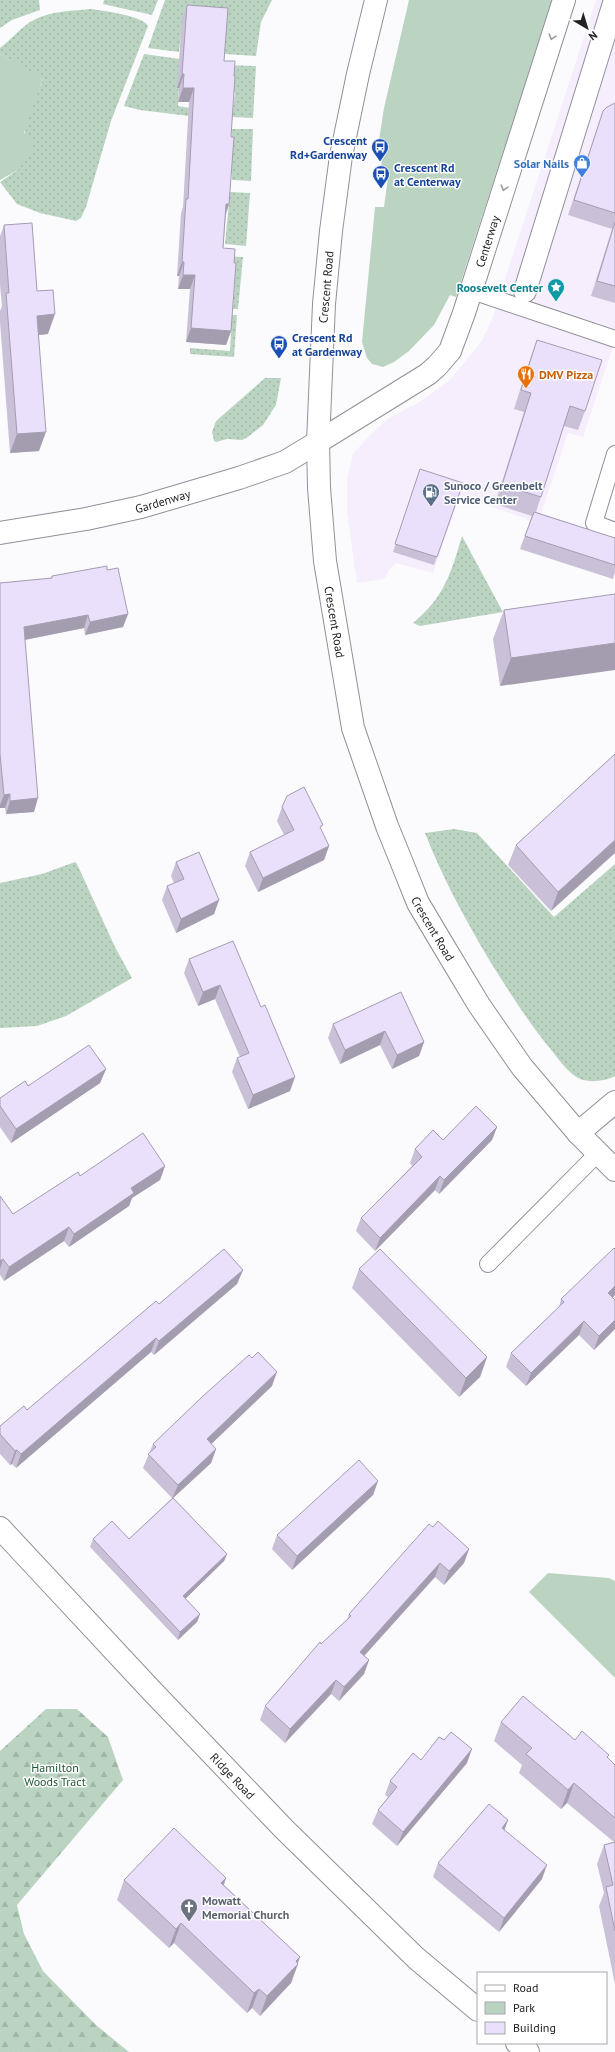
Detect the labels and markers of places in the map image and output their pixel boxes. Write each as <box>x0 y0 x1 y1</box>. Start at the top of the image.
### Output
place label: Crescent Rd+Gardenway <box>290 133 368 162</box>
bus stop icon: Crescent Rd+Gardenway <box>370 137 390 162</box>
shop icon: Solar Nails <box>572 153 592 178</box>
place label: Solar Nails <box>514 156 569 171</box>
place label: Crescent Rd at Centerway <box>394 160 461 189</box>
bus stop icon: Crescent Rd at Centerway <box>371 164 391 189</box>
place icon: Roosevelt Center <box>546 277 566 302</box>
place label: Roosevelt Center <box>457 280 544 295</box>
place label: Crescent Rd at Gardenway <box>292 330 362 359</box>
bus stop icon: Crescent Rd at Gardenway <box>269 334 289 359</box>
restaurant icon: DMV Pizza <box>516 364 536 389</box>
place label: DMV Pizza <box>539 367 593 382</box>
place label: Sunoco / Greenbelt Service Center <box>444 478 543 507</box>
fuel station icon: Sunoco / Greenbelt Service Center <box>421 482 441 507</box>
place label: Mowatt Memorial Church <box>202 1893 289 1922</box>
church icon: Mowatt Memorial Church <box>179 1897 199 1922</box>

